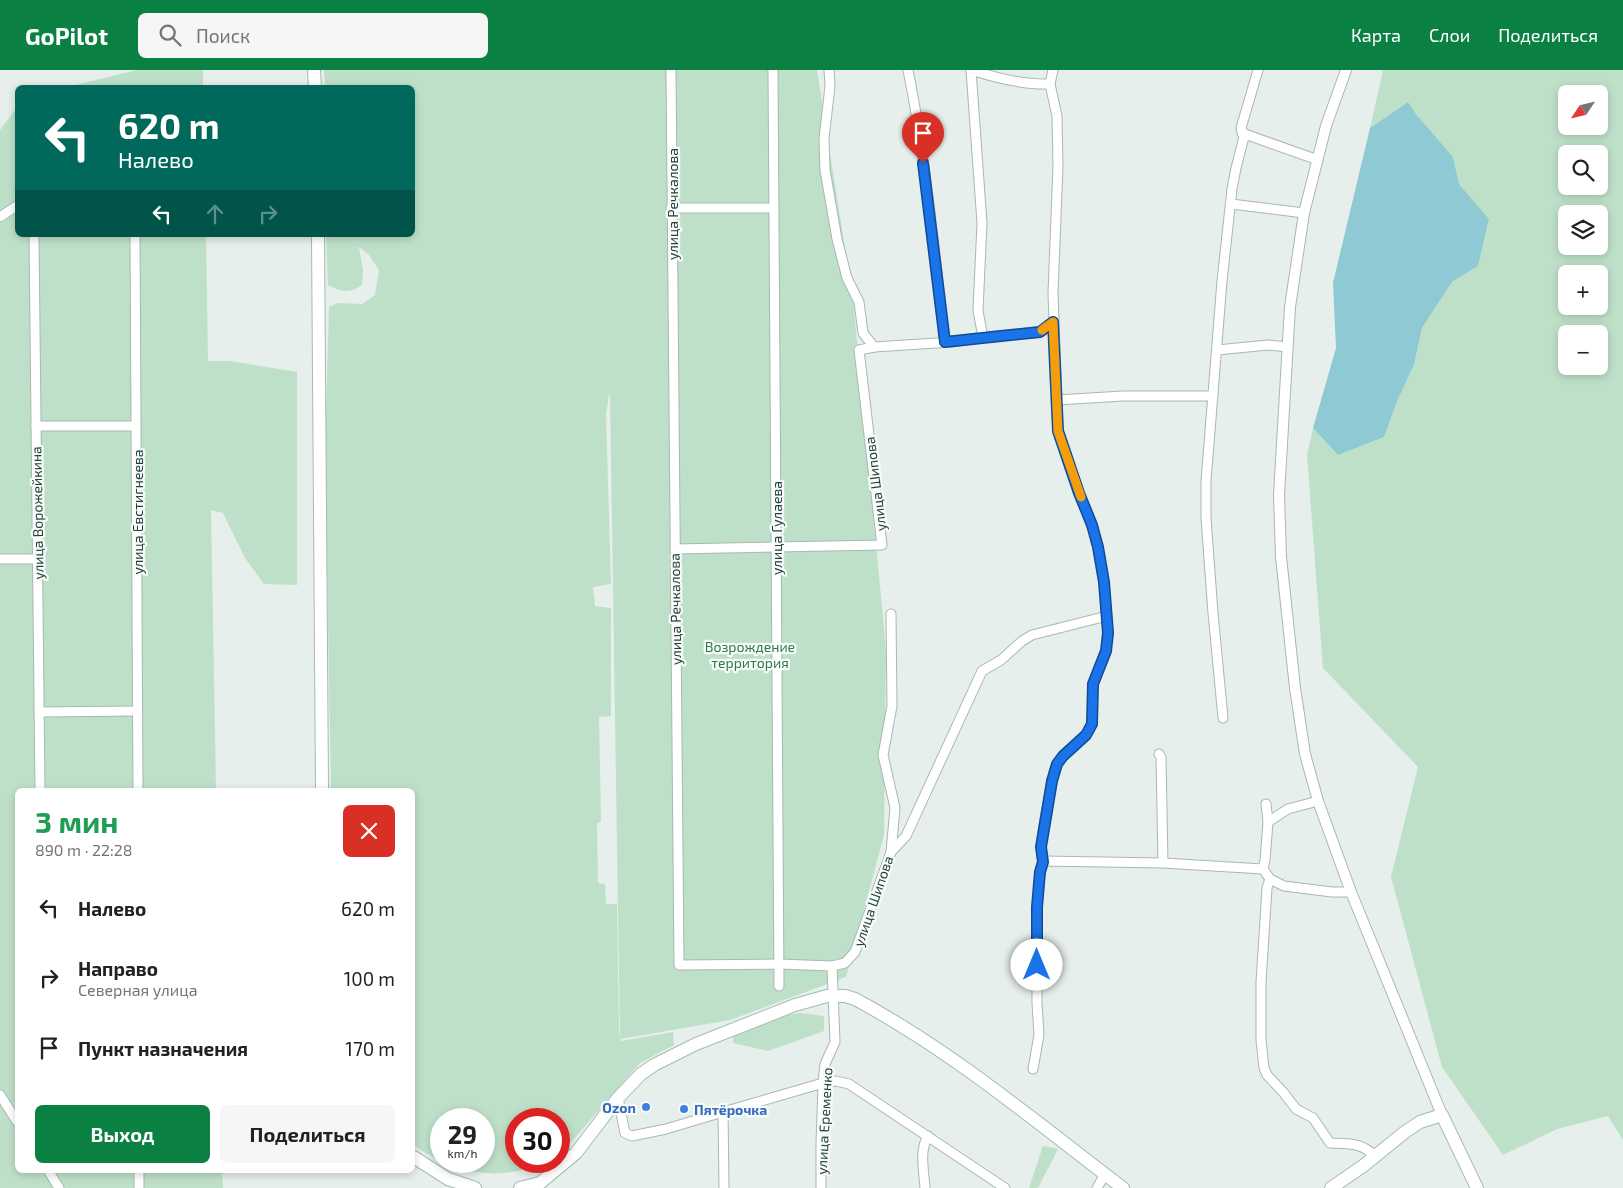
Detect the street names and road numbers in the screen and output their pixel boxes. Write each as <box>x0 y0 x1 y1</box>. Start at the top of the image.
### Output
street label: улица Речкалова <box>664 148 681 260</box>
street label: улица Шипова <box>861 436 889 532</box>
street label: улица Ворожейкина <box>27 446 47 580</box>
street label: улица Евстигнеева <box>129 450 146 575</box>
street label: улица Гулаева <box>768 481 785 575</box>
street label: улица Речкалова <box>666 553 684 665</box>
street label: улица Шипова <box>850 853 896 949</box>
street label: улица Еременко <box>813 1067 835 1175</box>

